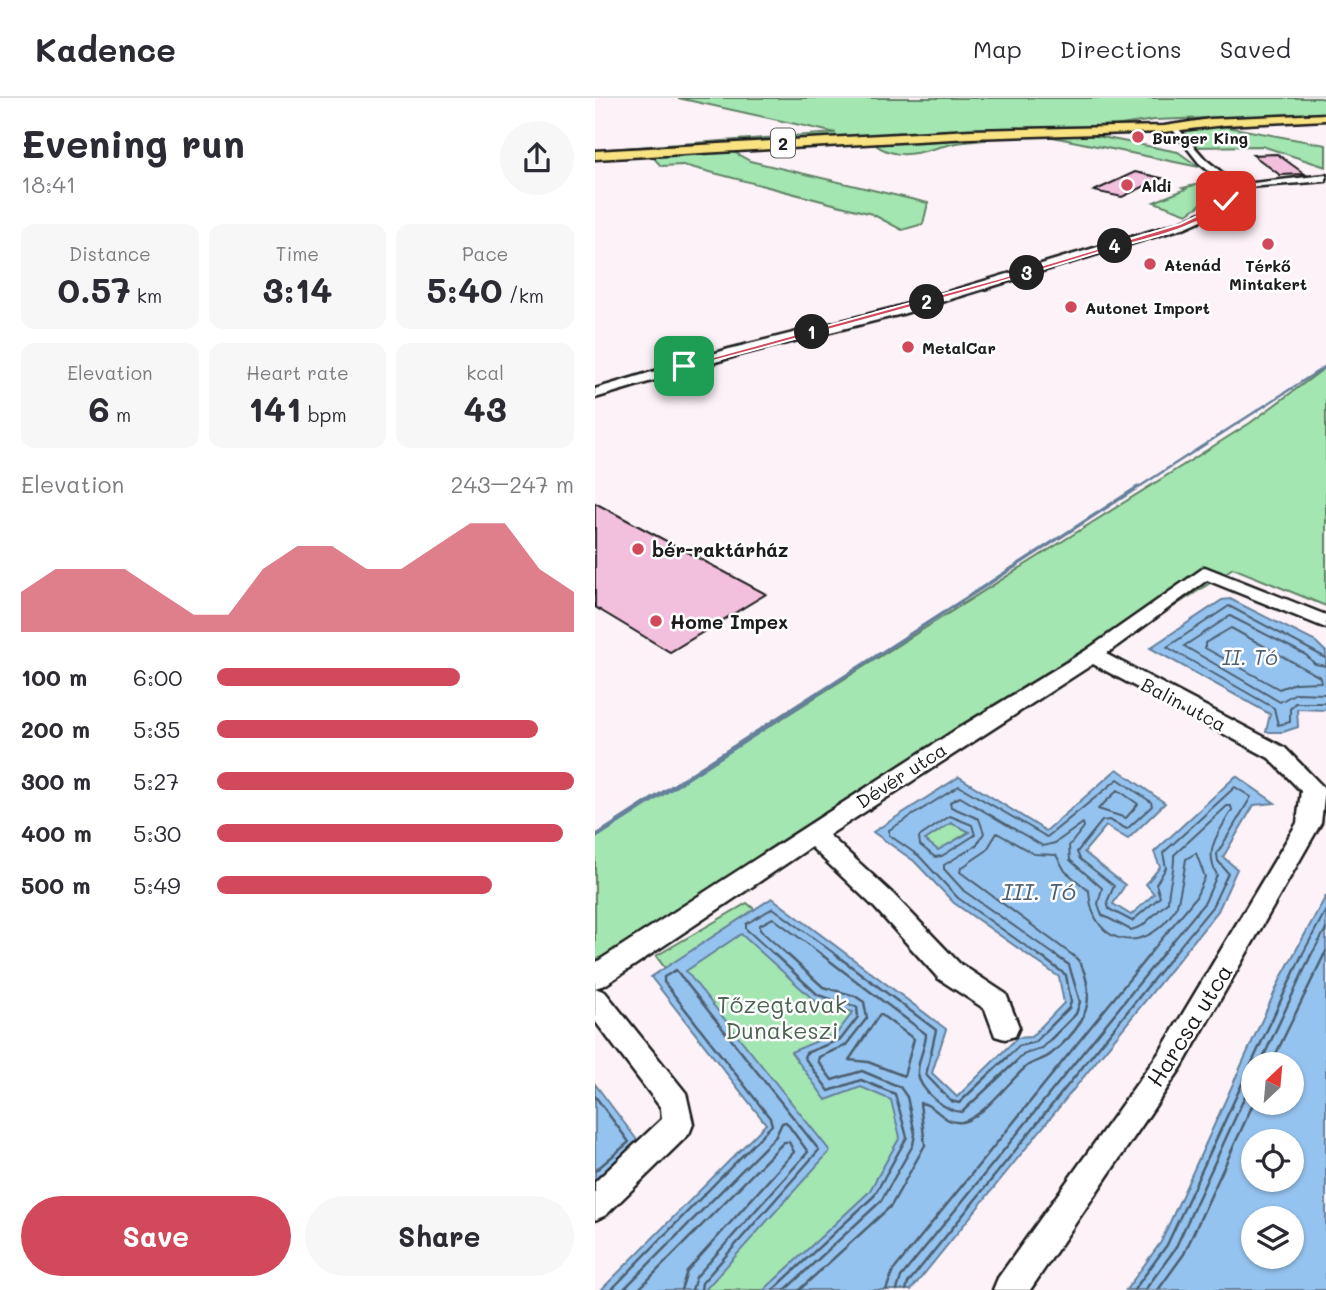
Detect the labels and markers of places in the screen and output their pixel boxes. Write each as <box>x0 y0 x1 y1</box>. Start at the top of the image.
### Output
place label: Burger King <box>1152 127 1248 148</box>
marker: Burger King <box>1130 129 1146 145</box>
pin <box>1196 171 1256 231</box>
place label: Aldi <box>1141 175 1172 196</box>
marker: Aldi <box>1119 177 1135 193</box>
pin: 4 <box>1098 228 1133 264</box>
marker: Térkő Mintakert <box>1260 236 1276 252</box>
place label: Atenád <box>1164 254 1221 275</box>
place label: Térkő Mintakert <box>1229 255 1307 294</box>
pin: 3 <box>1009 256 1045 290</box>
marker: Atenád <box>1142 256 1158 272</box>
pin: 2 <box>909 284 945 320</box>
place label: Autonet Import <box>1085 297 1210 318</box>
marker: Autonet Import <box>1063 299 1079 315</box>
pin: 1 <box>795 314 829 350</box>
pin <box>654 336 714 396</box>
place label: MetalCar <box>922 337 996 358</box>
marker: MetalCar <box>900 339 916 355</box>
place label: bér-raktárház <box>652 537 789 562</box>
marker: bér-raktárház <box>630 541 646 557</box>
place label: Home Impex <box>670 609 788 634</box>
marker: Home Impex <box>648 613 664 629</box>

